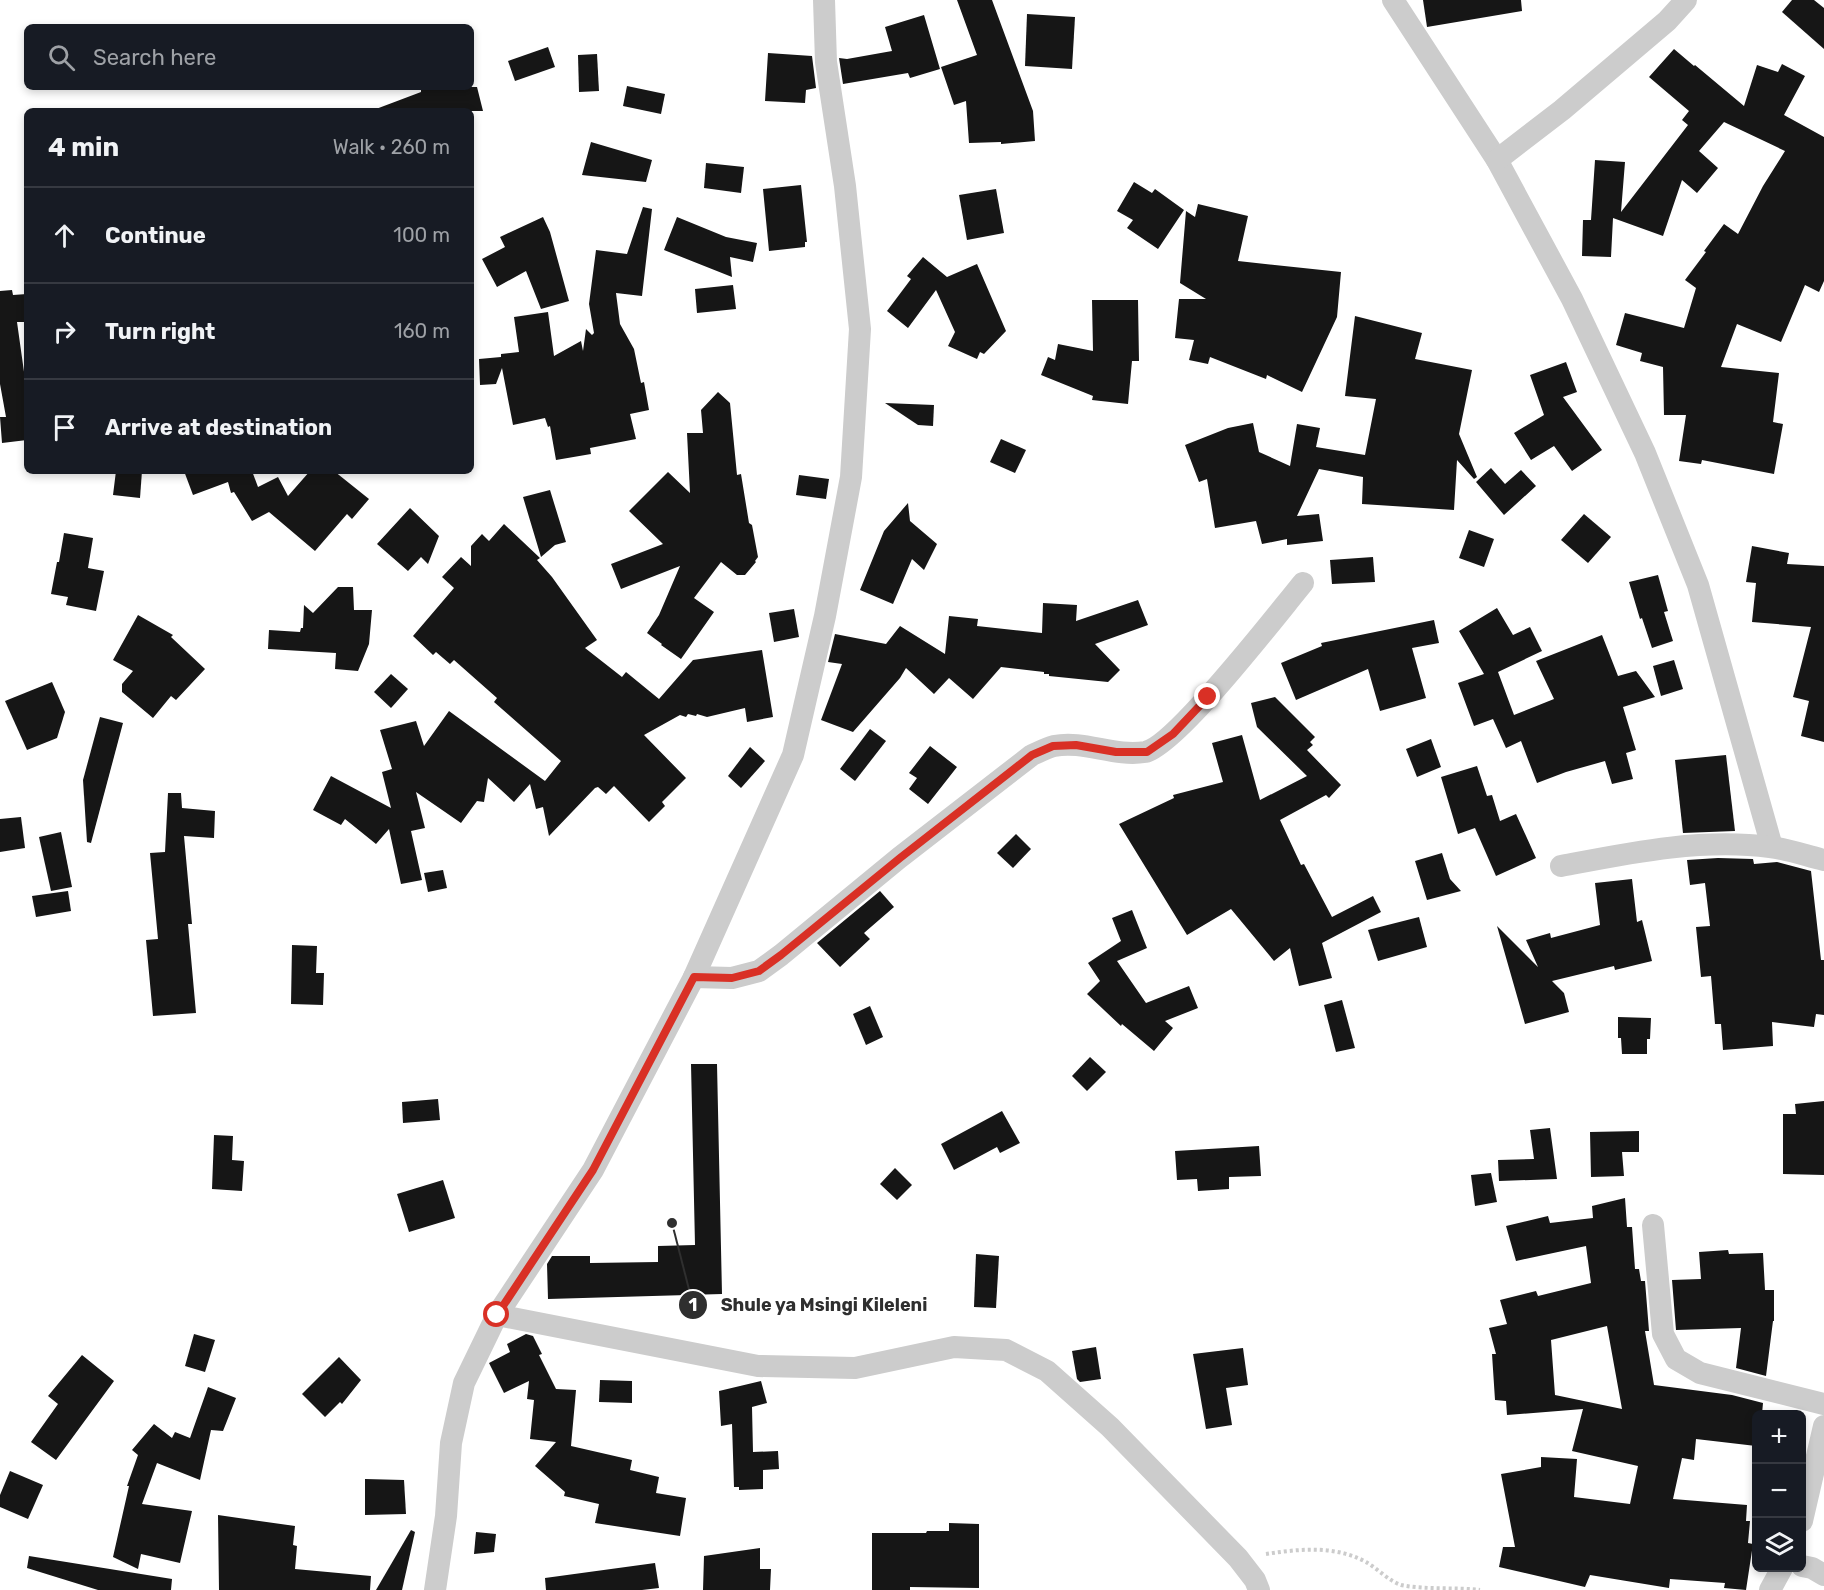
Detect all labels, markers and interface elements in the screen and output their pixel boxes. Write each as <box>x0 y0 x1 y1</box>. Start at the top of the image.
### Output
search box <box>24 24 474 90</box>
icon: search <box>45 41 78 74</box>
text: Search here <box>93 44 216 71</box>
text: 4 min <box>48 132 119 163</box>
text: Walk · 260 m <box>333 135 450 159</box>
icon: ahead <box>48 219 81 252</box>
text: Continue <box>105 222 206 249</box>
text: 100 m <box>393 223 450 247</box>
icon: right <box>48 315 81 348</box>
text: Turn right <box>105 318 215 345</box>
text: 160 m <box>394 319 450 343</box>
icon: arrive <box>48 411 81 444</box>
text: Arrive at destination <box>105 414 332 441</box>
route end <box>1194 683 1220 709</box>
callout: Shule ya Msingi Kileleni <box>678 1287 939 1323</box>
text: 1 <box>689 1294 697 1316</box>
text: Shule ya Msingi Kileleni <box>721 1294 927 1316</box>
route start <box>483 1301 509 1327</box>
map controls <box>1752 1410 1806 1572</box>
button: + <box>1752 1410 1806 1464</box>
button: − <box>1752 1464 1806 1518</box>
button: layers <box>1752 1518 1806 1572</box>

